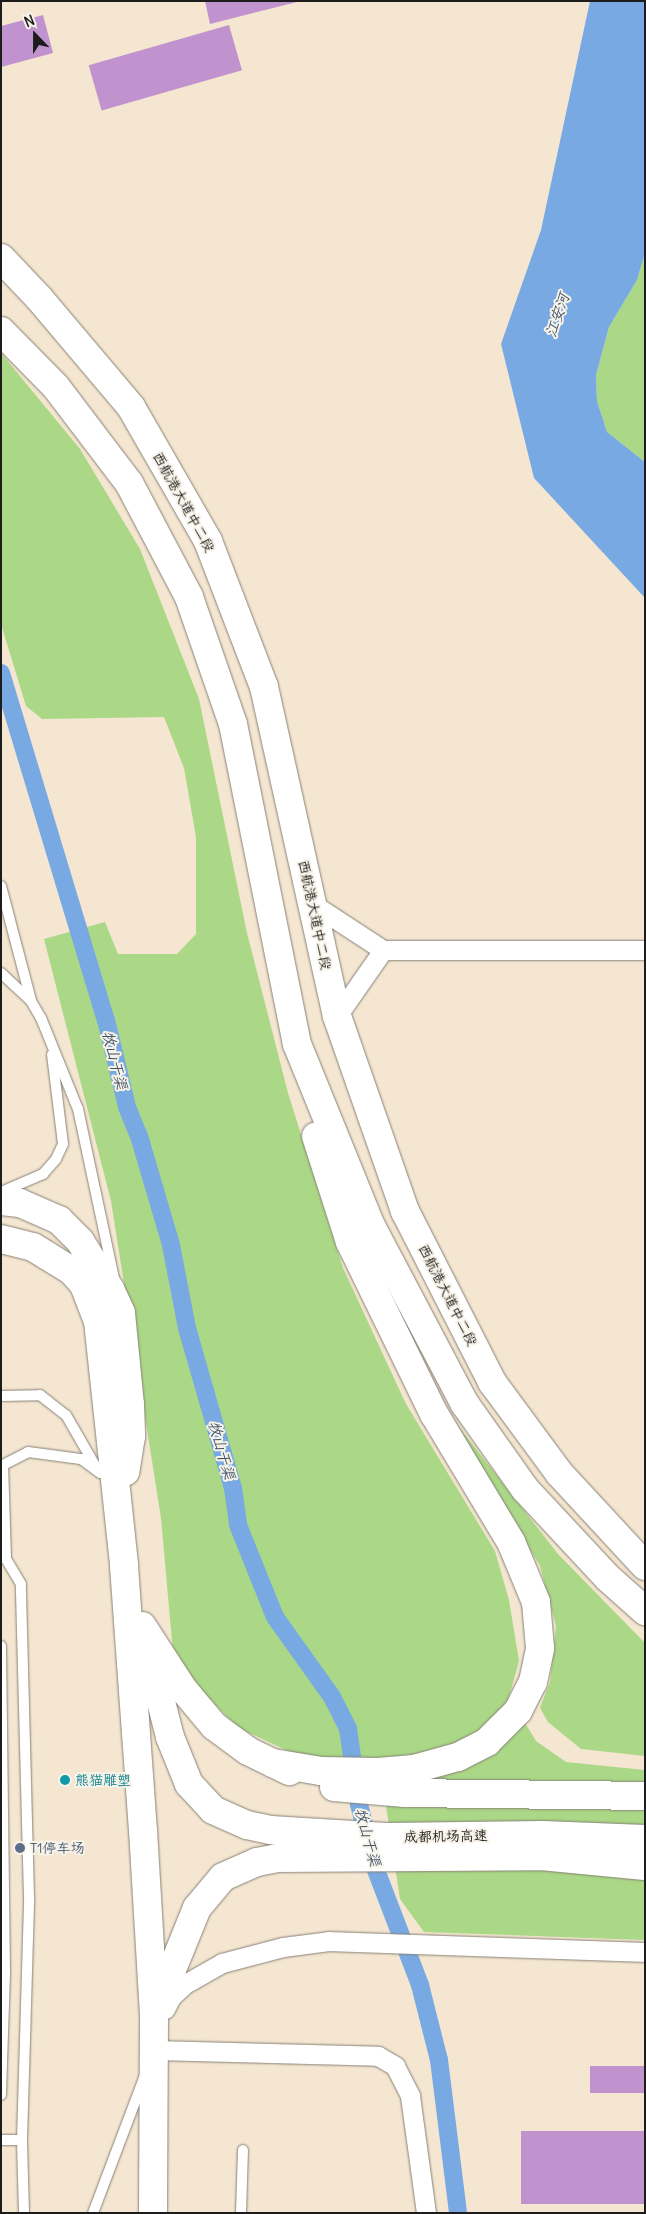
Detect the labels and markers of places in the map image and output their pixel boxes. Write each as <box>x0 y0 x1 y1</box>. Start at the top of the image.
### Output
place label: 熊猫雕塑 <box>75 1772 131 1788</box>
marker: 熊猫雕塑 <box>59 1774 71 1786</box>
place label: T1停车场 <box>30 1840 85 1856</box>
marker: T1停车场 <box>14 1842 26 1854</box>

